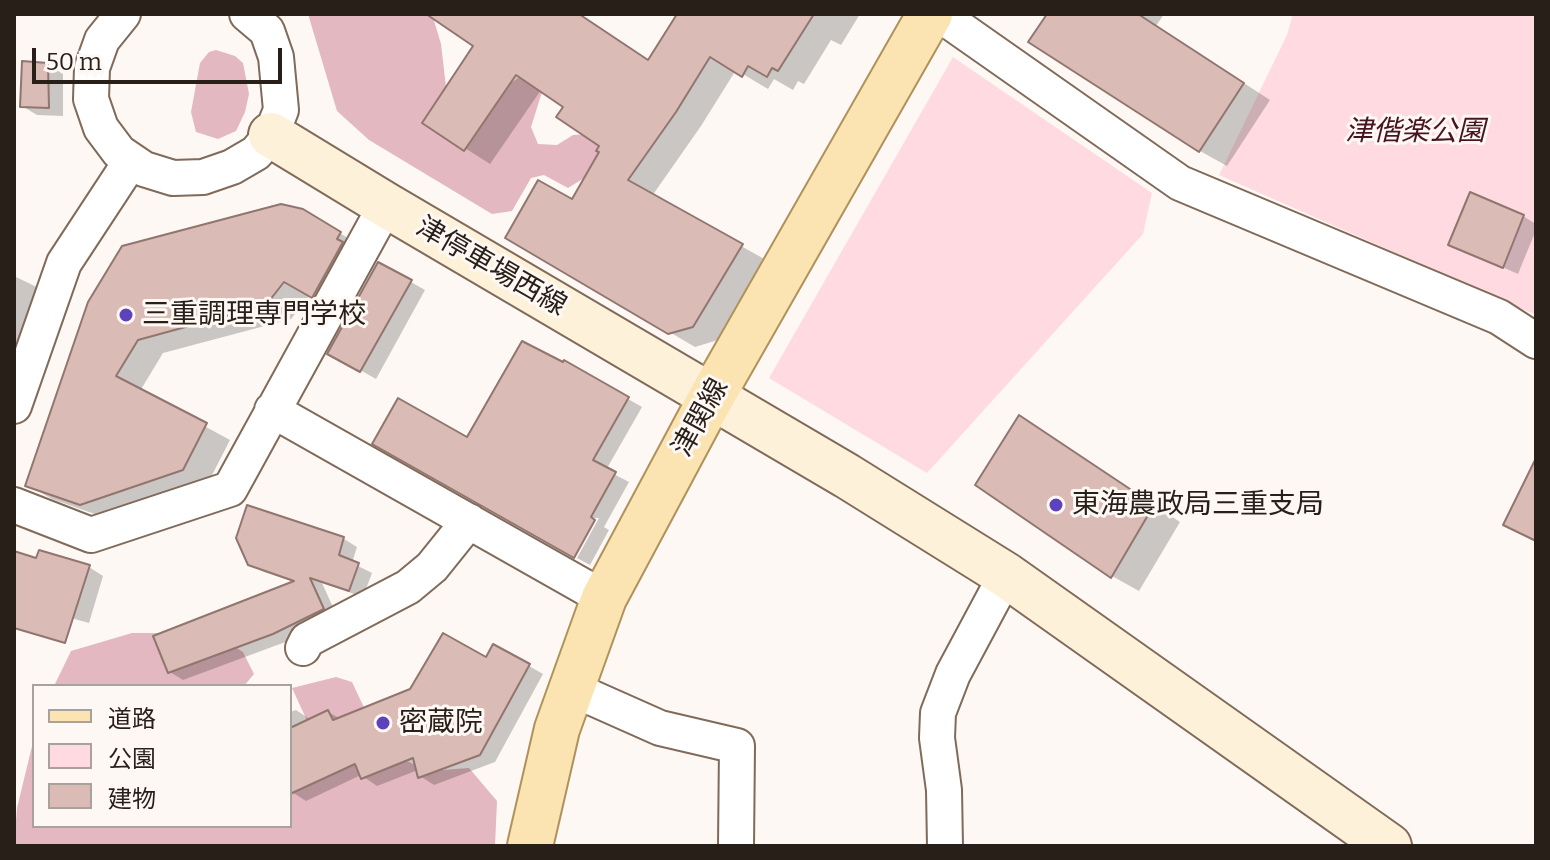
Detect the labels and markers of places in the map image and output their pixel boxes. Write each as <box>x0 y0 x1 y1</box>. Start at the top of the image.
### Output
place label: 三重調理専門学校 <box>142 298 366 332</box>
marker: 三重調理専門学校 <box>117 306 135 324</box>
place label: 東海農政局三重支局 <box>1072 488 1324 522</box>
marker: 東海農政局三重支局 <box>1047 496 1065 514</box>
place label: 密蔵院 <box>399 706 483 740</box>
marker: 密蔵院 <box>374 714 392 732</box>

